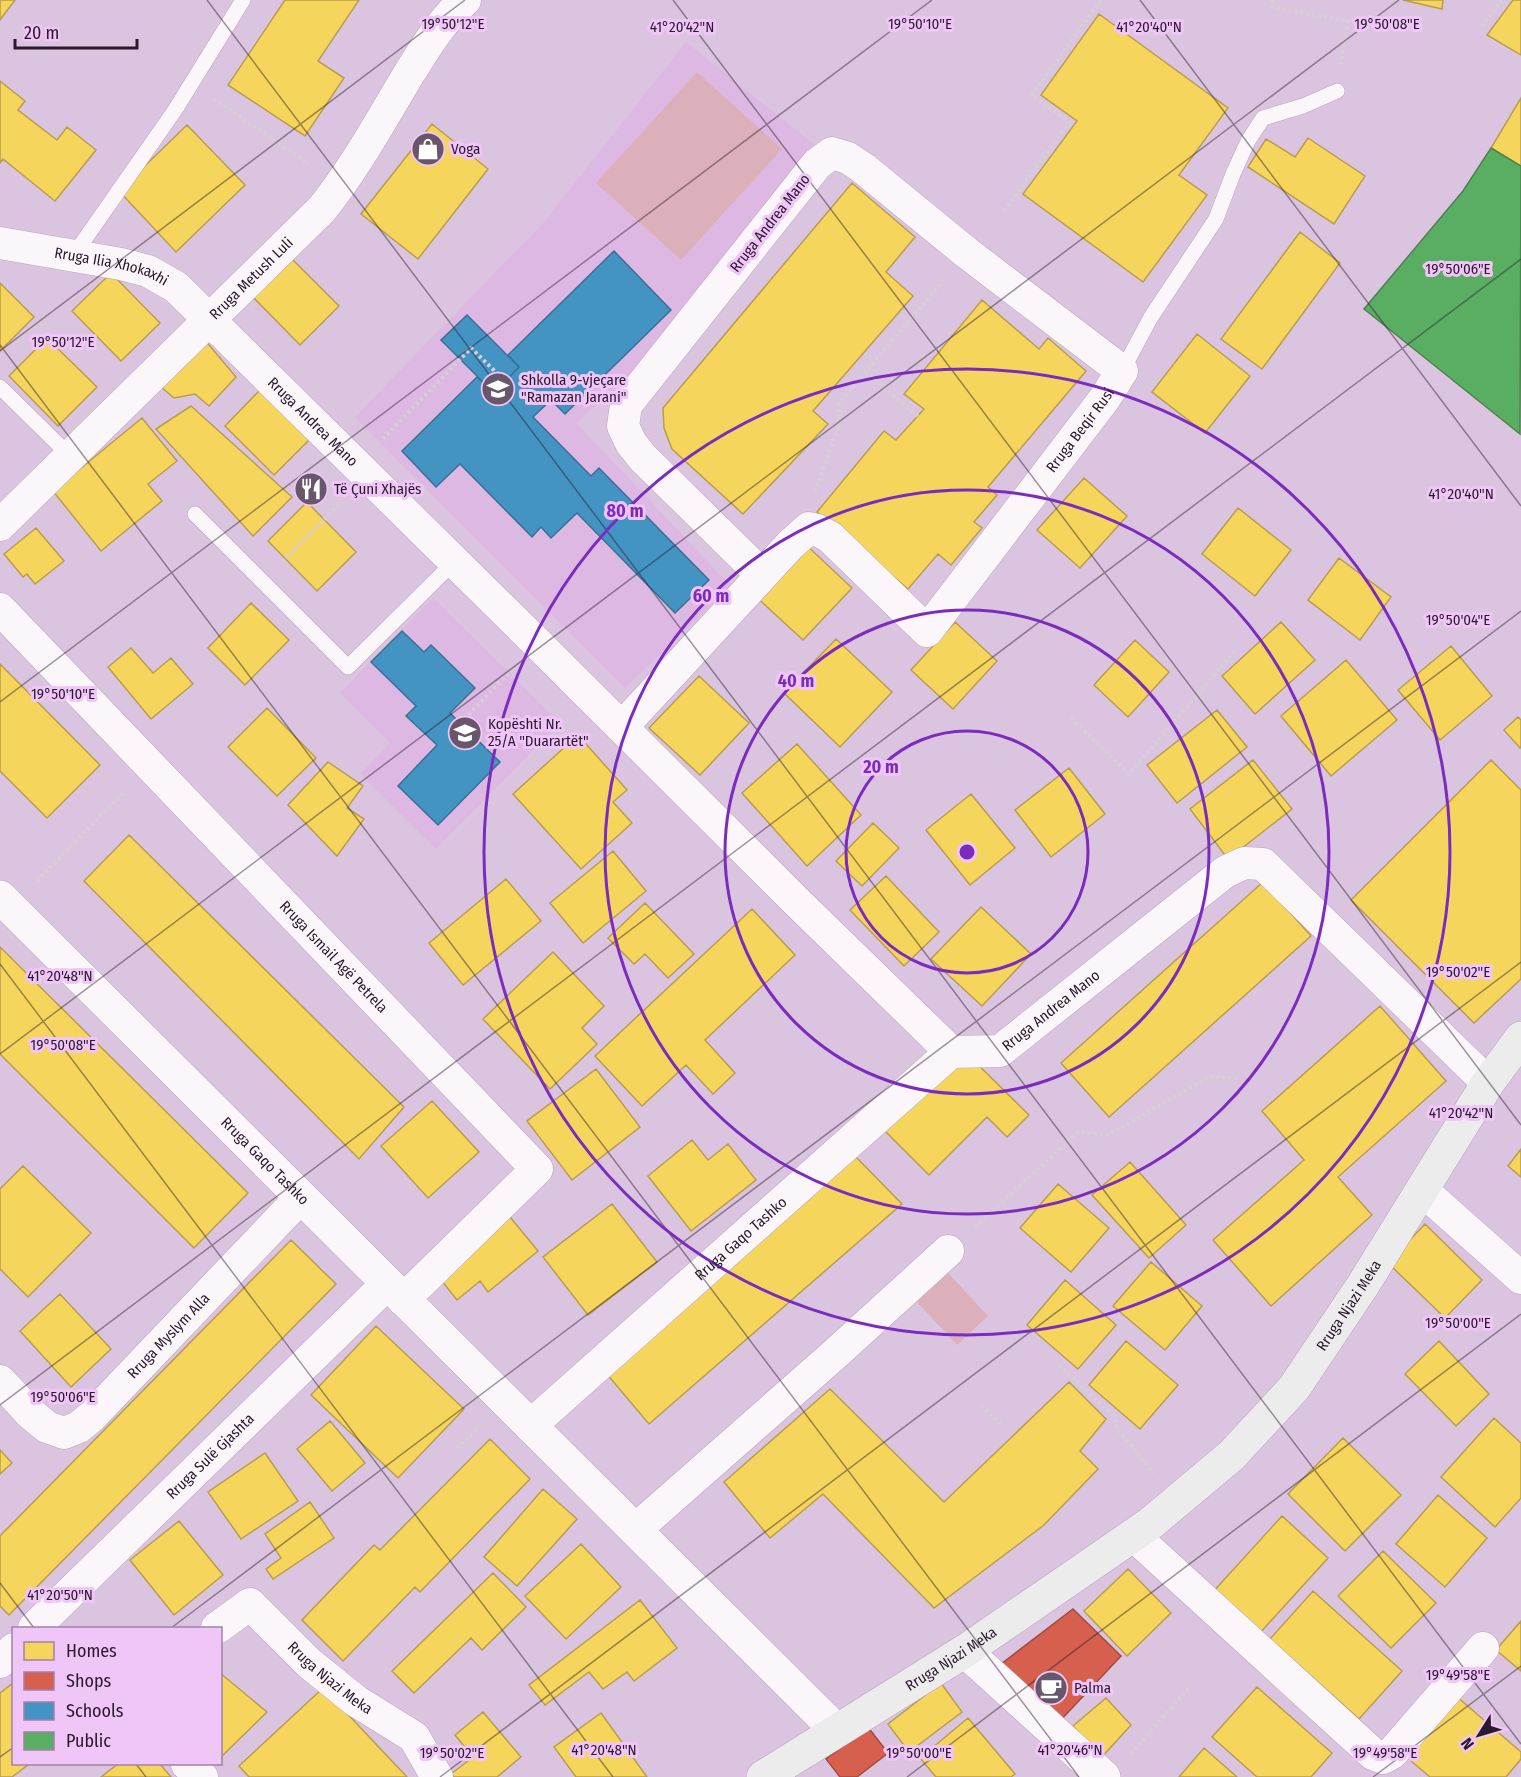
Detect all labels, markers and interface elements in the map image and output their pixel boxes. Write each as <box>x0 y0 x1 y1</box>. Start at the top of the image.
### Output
scale bar <box>15 12 136 50</box>
text: 19°50'12"E <box>422 15 484 33</box>
text: 19°50'10"E <box>888 15 952 33</box>
text: 19°50'08"E <box>1354 15 1420 33</box>
text: 41°20'42"N <box>650 18 714 36</box>
text: 41°20'40"N <box>1116 18 1182 36</box>
text: 20 m <box>24 22 59 44</box>
shop icon: Voga <box>410 131 446 167</box>
place label: Voga <box>451 140 480 158</box>
street label: Rruga Andrea Mano <box>726 170 814 276</box>
street label: Rruga Metush Luli <box>206 234 297 323</box>
street label: Rruga Ilia Xhokaxhi <box>53 244 171 290</box>
text: 19°50'06"E <box>1425 260 1491 278</box>
text: 19°50'12"E <box>32 333 94 351</box>
school or university icon: Shkolla 9-vjeçare "Ramazan Jarani" <box>480 371 516 407</box>
place label: Shkolla 9-vjeçare "Ramazan Jarani" <box>521 371 626 406</box>
street label: Rruga Andrea Mano <box>264 373 362 470</box>
street label: Rruga Beqir Rusi <box>1042 385 1118 476</box>
restaurant icon: Të Çuni Xhajës <box>293 471 329 507</box>
place label: Të Çuni Xhajës <box>334 480 422 498</box>
text: 41°20'40"N <box>1428 485 1494 503</box>
text: 80 m <box>607 500 643 522</box>
text: 60 m <box>693 585 729 607</box>
text: 19°50'04"E <box>1426 611 1490 629</box>
text: 40 m <box>778 670 814 692</box>
text: 19°50'10"E <box>31 685 95 703</box>
school or university icon: Kopështi Nr. 25/A "Duarartët" <box>447 715 483 751</box>
place label: Kopështi Nr. 25/A "Duarartët" <box>488 715 589 750</box>
text: 20 m <box>862 756 899 778</box>
centre of rings <box>957 842 977 862</box>
street label: Rruga Ismail Agë Petrela <box>276 897 391 1017</box>
text: 19°50'02"E <box>1426 963 1490 981</box>
street label: Rruga Andrea Mano <box>999 966 1103 1055</box>
text: 41°20'48"N <box>27 967 93 985</box>
text: 19°50'08"E <box>30 1036 96 1054</box>
text: 41°20'42"N <box>1429 1104 1493 1122</box>
street label: Rruga Gaqo Tashko <box>217 1113 313 1209</box>
street label: Rruga Gaqo Tashko <box>691 1193 791 1284</box>
street label: Rruga Njazi Meka <box>1313 1257 1385 1354</box>
street label: Rruga Myslym Alla <box>124 1289 213 1382</box>
text: 19°50'00"E <box>1425 1314 1491 1332</box>
text: 19°50'06"E <box>30 1388 96 1406</box>
street label: Rruga Sulë Gjashta <box>163 1410 258 1503</box>
text: 41°20'50"N <box>27 1586 93 1604</box>
street label: Rruga Njazi Meka <box>902 1623 1000 1695</box>
legend <box>12 1627 222 1765</box>
street label: Rruga Njazi Meka <box>284 1638 376 1718</box>
text: Homes <box>66 1640 117 1662</box>
text: 19°49'58"E <box>1426 1666 1490 1684</box>
text: Shops <box>66 1670 111 1692</box>
cafe icon: Palma <box>1033 1670 1069 1706</box>
place label: Palma <box>1074 1679 1111 1697</box>
text: Schools <box>66 1700 124 1722</box>
north arrow <box>1449 1705 1509 1765</box>
text: Public <box>66 1730 111 1752</box>
text: N <box>1457 1734 1478 1753</box>
text: 41°20'48"N <box>571 1741 637 1759</box>
text: 41°20'46"N <box>1037 1741 1103 1759</box>
text: 19°50'02"E <box>420 1744 484 1762</box>
text: 19°50'00"E <box>886 1744 952 1762</box>
text: 19°49'58"E <box>1353 1744 1417 1762</box>

